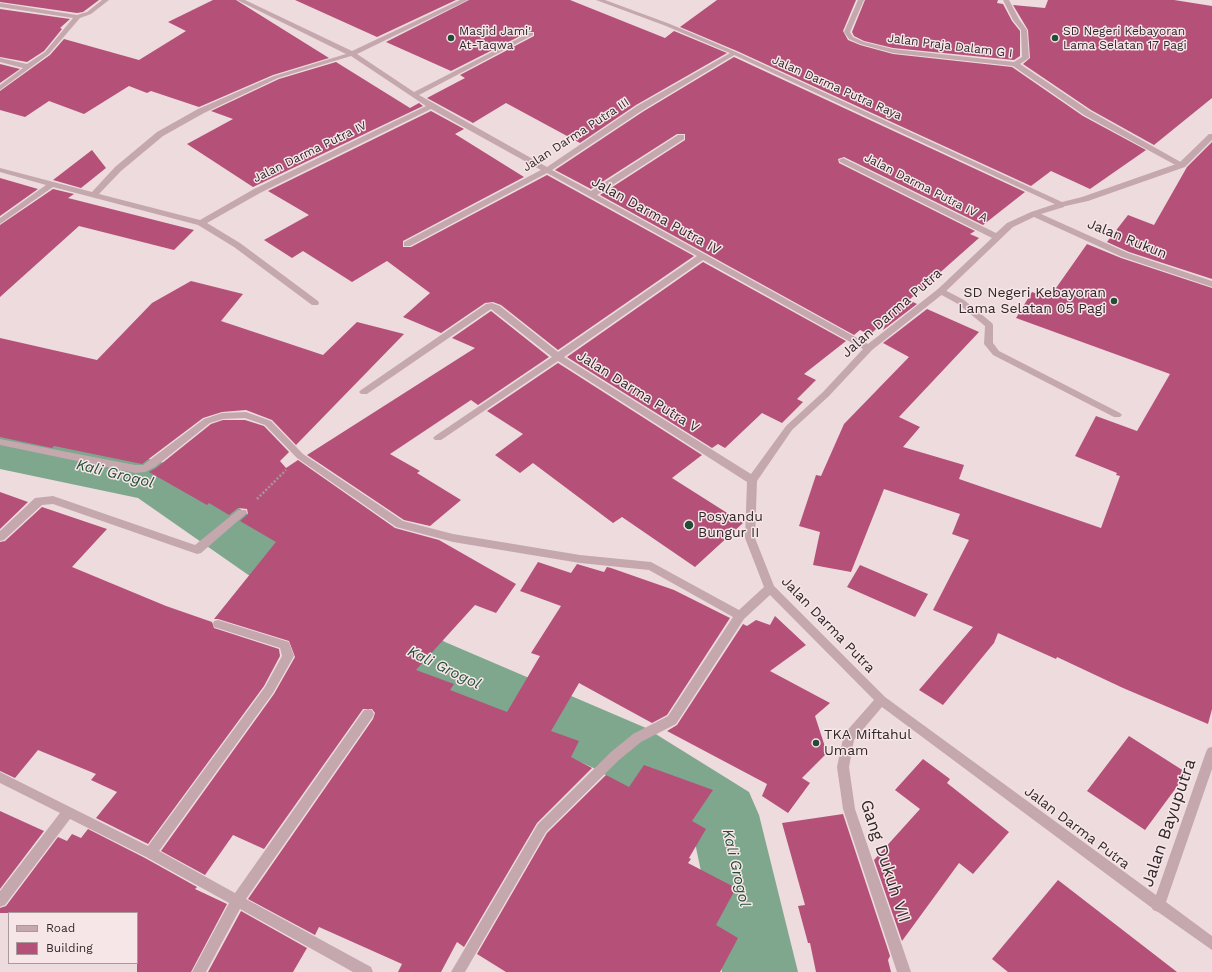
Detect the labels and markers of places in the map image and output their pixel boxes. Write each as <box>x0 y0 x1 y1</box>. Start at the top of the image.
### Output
place label: Masjid Jami' At-Taqwa <box>459 24 531 52</box>
place label: SD Negeri Kebayoran Lama Selatan 17 Pagi <box>1063 24 1187 52</box>
marker: Masjid Jami' At-Taqwa <box>446 33 456 43</box>
marker: SD Negeri Kebayoran Lama Selatan 17 Pagi <box>1050 33 1060 43</box>
place label: SD Negeri Kebayoran Lama Selatan 05 Pagi <box>958 285 1106 318</box>
marker: SD Negeri Kebayoran Lama Selatan 05 Pagi <box>1109 296 1119 306</box>
place label: Posyandu Bungur II <box>698 509 763 542</box>
marker: Posyandu Bungur II <box>683 519 695 531</box>
place label: TKA Miftahul Umam <box>824 727 912 760</box>
marker: TKA Miftahul Umam <box>811 738 821 748</box>

